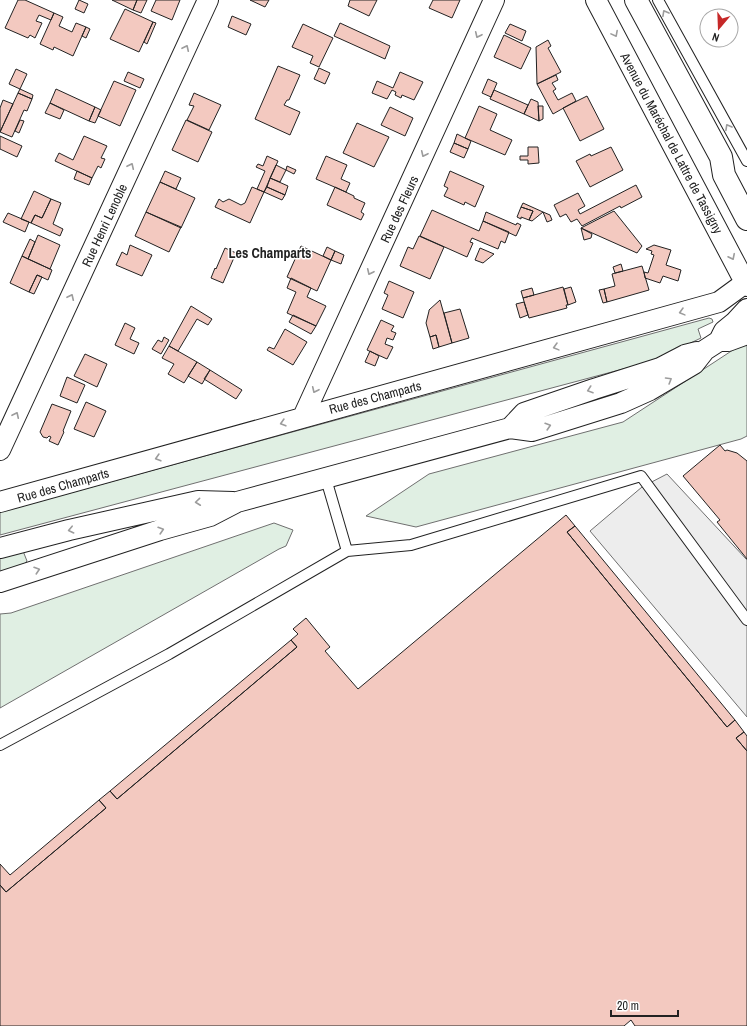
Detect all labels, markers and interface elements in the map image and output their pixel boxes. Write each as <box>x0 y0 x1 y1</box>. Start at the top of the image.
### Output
north arrow <box>699 8 739 48</box>
one-way arrow <box>662 10 670 17</box>
one-way arrow <box>610 30 617 38</box>
text: N <box>710 30 721 45</box>
one-way arrow <box>475 31 483 39</box>
one-way arrow <box>181 45 189 53</box>
street label: Avenue du Maréchal de Lattre de Tassigny <box>616 49 727 237</box>
one-way arrow <box>725 124 733 131</box>
one-way arrow <box>421 149 429 157</box>
one-way arrow <box>127 163 135 170</box>
street label: Rue des Fleurs <box>376 173 422 246</box>
street label: Rue Henri Lenoble <box>78 181 131 269</box>
district label: Les Champarts <box>229 244 311 262</box>
one-way arrow <box>727 253 735 261</box>
one-way arrow <box>366 268 374 275</box>
one-way arrow <box>66 294 74 301</box>
one-way arrow <box>678 308 685 316</box>
one-way arrow <box>553 342 560 351</box>
street label: Rue des Champarts <box>327 377 423 418</box>
one-way arrow <box>665 377 672 384</box>
one-way arrow <box>586 385 593 394</box>
one-way arrow <box>312 386 320 393</box>
one-way arrow <box>11 412 19 419</box>
one-way arrow <box>279 418 286 427</box>
one-way arrow <box>544 422 551 431</box>
one-way arrow <box>154 453 161 462</box>
street label: Rue des Champarts <box>15 464 111 507</box>
one-way arrow <box>195 498 201 507</box>
one-way arrow <box>68 525 74 533</box>
one-way arrow <box>157 526 164 535</box>
one-way arrow <box>33 566 40 575</box>
scale bar <box>611 992 678 1018</box>
text: 20 m <box>617 998 639 1014</box>

